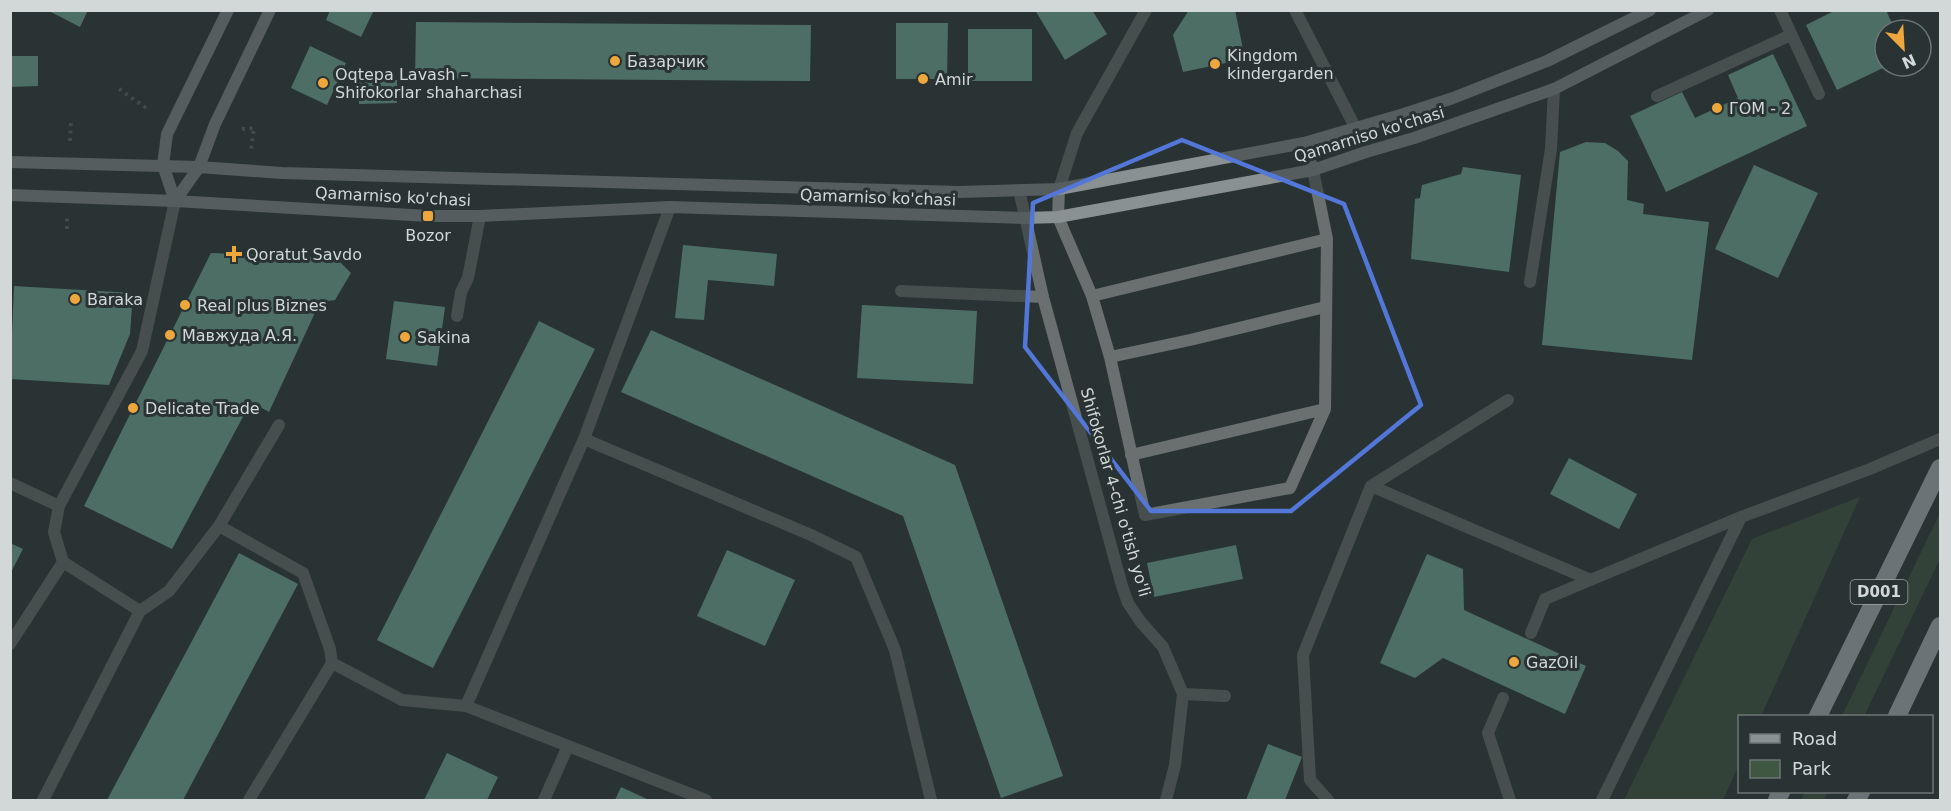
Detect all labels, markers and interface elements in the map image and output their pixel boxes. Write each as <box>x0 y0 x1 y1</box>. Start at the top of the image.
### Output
north arrow <box>1873 18 1933 78</box>
place label: Kingdom kindergarden <box>1227 46 1334 83</box>
text: N <box>1899 50 1919 73</box>
place label: Базарчик <box>627 52 706 71</box>
marker: Базарчик <box>608 54 622 68</box>
marker: Kingdom kindergarden <box>1208 57 1222 71</box>
place label: Oqtepa Lavash – Shifokorlar shaharchasi <box>335 65 522 102</box>
place label: Amir <box>935 70 973 89</box>
marker: Amir <box>916 72 930 86</box>
marker: Oqtepa Lavash – Shifokorlar shaharchasi <box>316 76 330 90</box>
place label: ГОМ - 2 <box>1729 99 1791 118</box>
marker: ГОМ - 2 <box>1710 101 1724 115</box>
street label: Qamarniso ko'chasi <box>1292 103 1447 166</box>
street label: Qamarniso ko'chasi <box>314 183 472 210</box>
street label: Qamarniso ko'chasi <box>800 185 956 210</box>
marker: Bozor <box>421 209 435 223</box>
place label: Bozor <box>405 226 451 245</box>
place label: Qoratut Savdo <box>246 245 362 264</box>
marker: Qoratut Savdo <box>227 247 241 261</box>
place label: Baraka <box>87 290 143 309</box>
marker: Baraka <box>68 292 82 306</box>
place label: Real plus Biznes <box>197 296 327 315</box>
marker: Real plus Biznes <box>178 298 192 312</box>
place label: Мавжуда А.Я. <box>182 326 297 345</box>
marker: Мавжуда А.Я. <box>163 328 177 342</box>
place label: Sakina <box>417 328 471 347</box>
marker: Sakina <box>398 330 412 344</box>
street label: Shifokorlar 4-chi o'tish yo'li <box>1077 385 1154 599</box>
place label: Delicate Trade <box>145 399 260 418</box>
marker: Delicate Trade <box>126 401 140 415</box>
road number: D001 <box>1850 580 1908 604</box>
place label: GazOil <box>1526 653 1578 672</box>
marker: GazOil <box>1507 655 1521 669</box>
legend <box>1738 715 1933 793</box>
text: Road <box>1792 728 1837 749</box>
text: Park <box>1792 758 1831 779</box>

